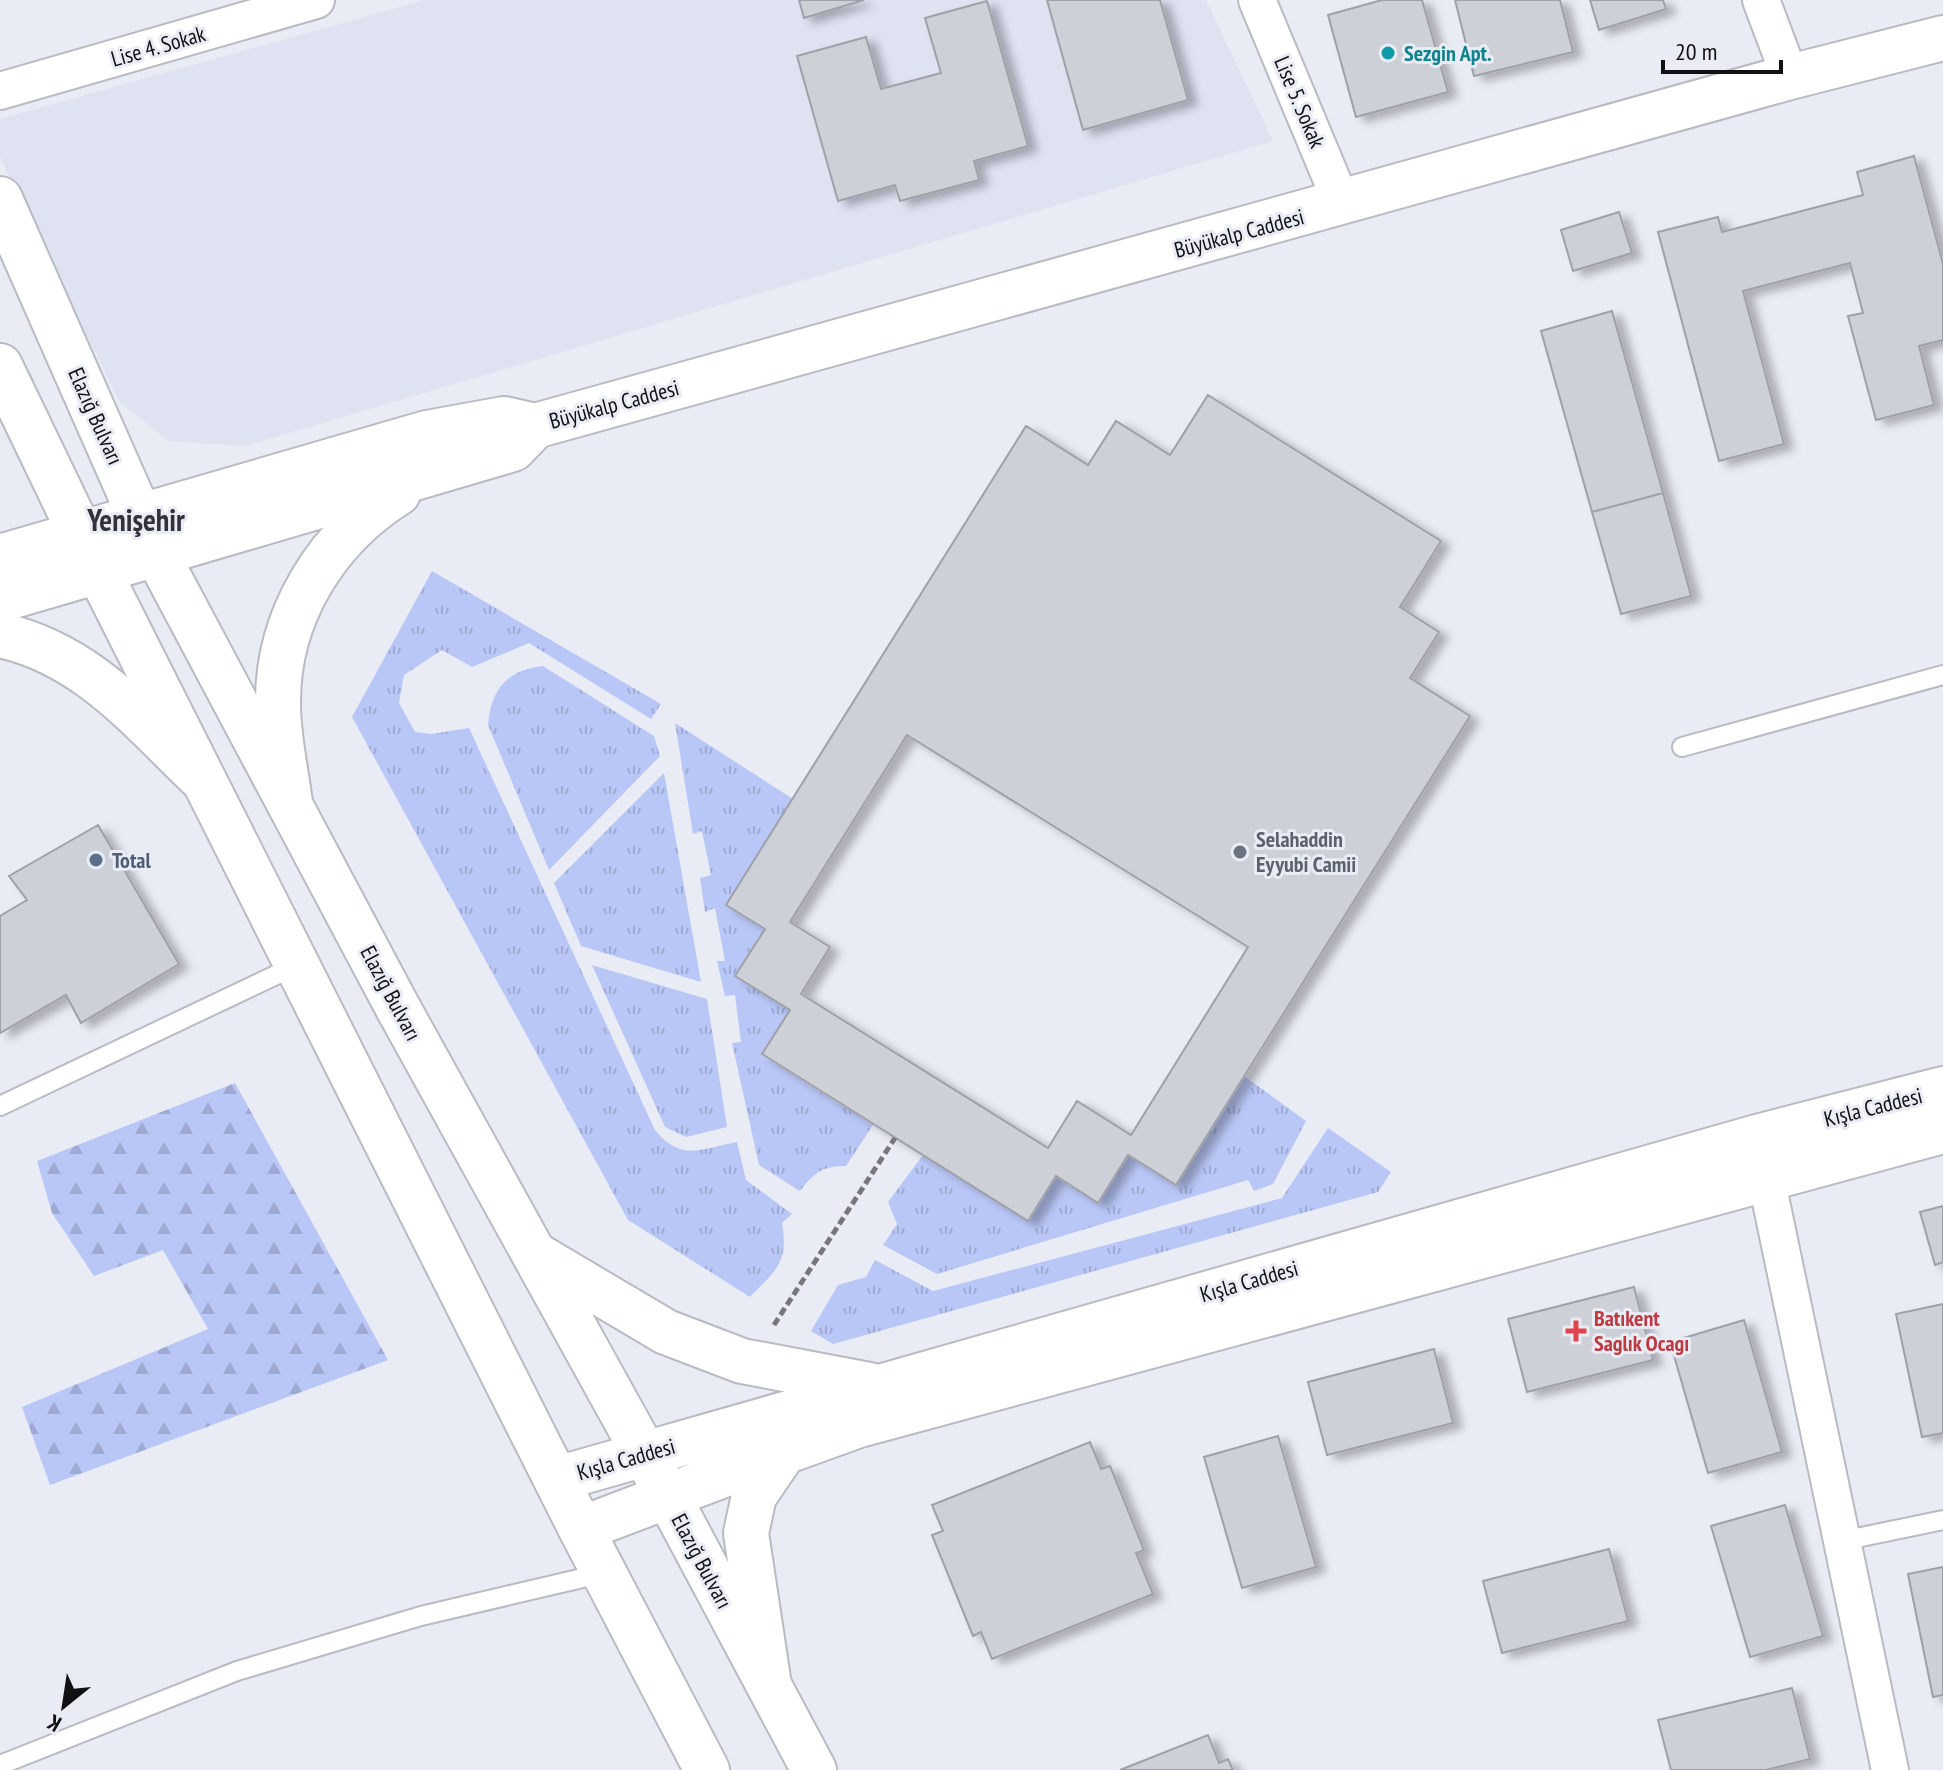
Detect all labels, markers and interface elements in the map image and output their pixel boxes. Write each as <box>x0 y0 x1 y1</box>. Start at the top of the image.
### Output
street label: Lise 4. Sokak <box>108 19 209 73</box>
scale bar <box>1663 24 1781 74</box>
text: 20 m <box>1675 36 1717 67</box>
place label: Sezgin Apt. <box>1404 39 1492 67</box>
marker: Sezgin Apt. <box>1379 44 1397 62</box>
street label: Lise 5. Sokak <box>1268 52 1332 152</box>
street label: Büyükalp Caddesi <box>1171 202 1307 264</box>
street label: Elazığ Bulvarı <box>62 363 130 469</box>
street label: Büyükalp Caddesi <box>546 373 682 435</box>
district label: Yenişehir <box>86 500 185 539</box>
place label: Selahaddin Eyyubi Camii <box>1256 825 1356 878</box>
marker: Selahaddin Eyyubi Camii <box>1231 843 1249 861</box>
place label: Total <box>112 846 151 874</box>
marker: Total <box>87 851 105 869</box>
street label: Elazığ Bulvarı <box>354 941 428 1045</box>
street label: Kışla Caddesi <box>1821 1081 1925 1133</box>
street label: Kışla Caddesi <box>1197 1254 1301 1308</box>
place label: Batıkent Saglık Ocagı <box>1594 1304 1689 1357</box>
marker: Batıkent Saglık Ocagı <box>1565 1320 1587 1342</box>
street label: Kışla Caddesi <box>574 1432 678 1486</box>
street label: Elazığ Bulvarı <box>665 1509 739 1613</box>
north arrow <box>24 1666 104 1746</box>
text: K <box>42 1708 66 1738</box>

